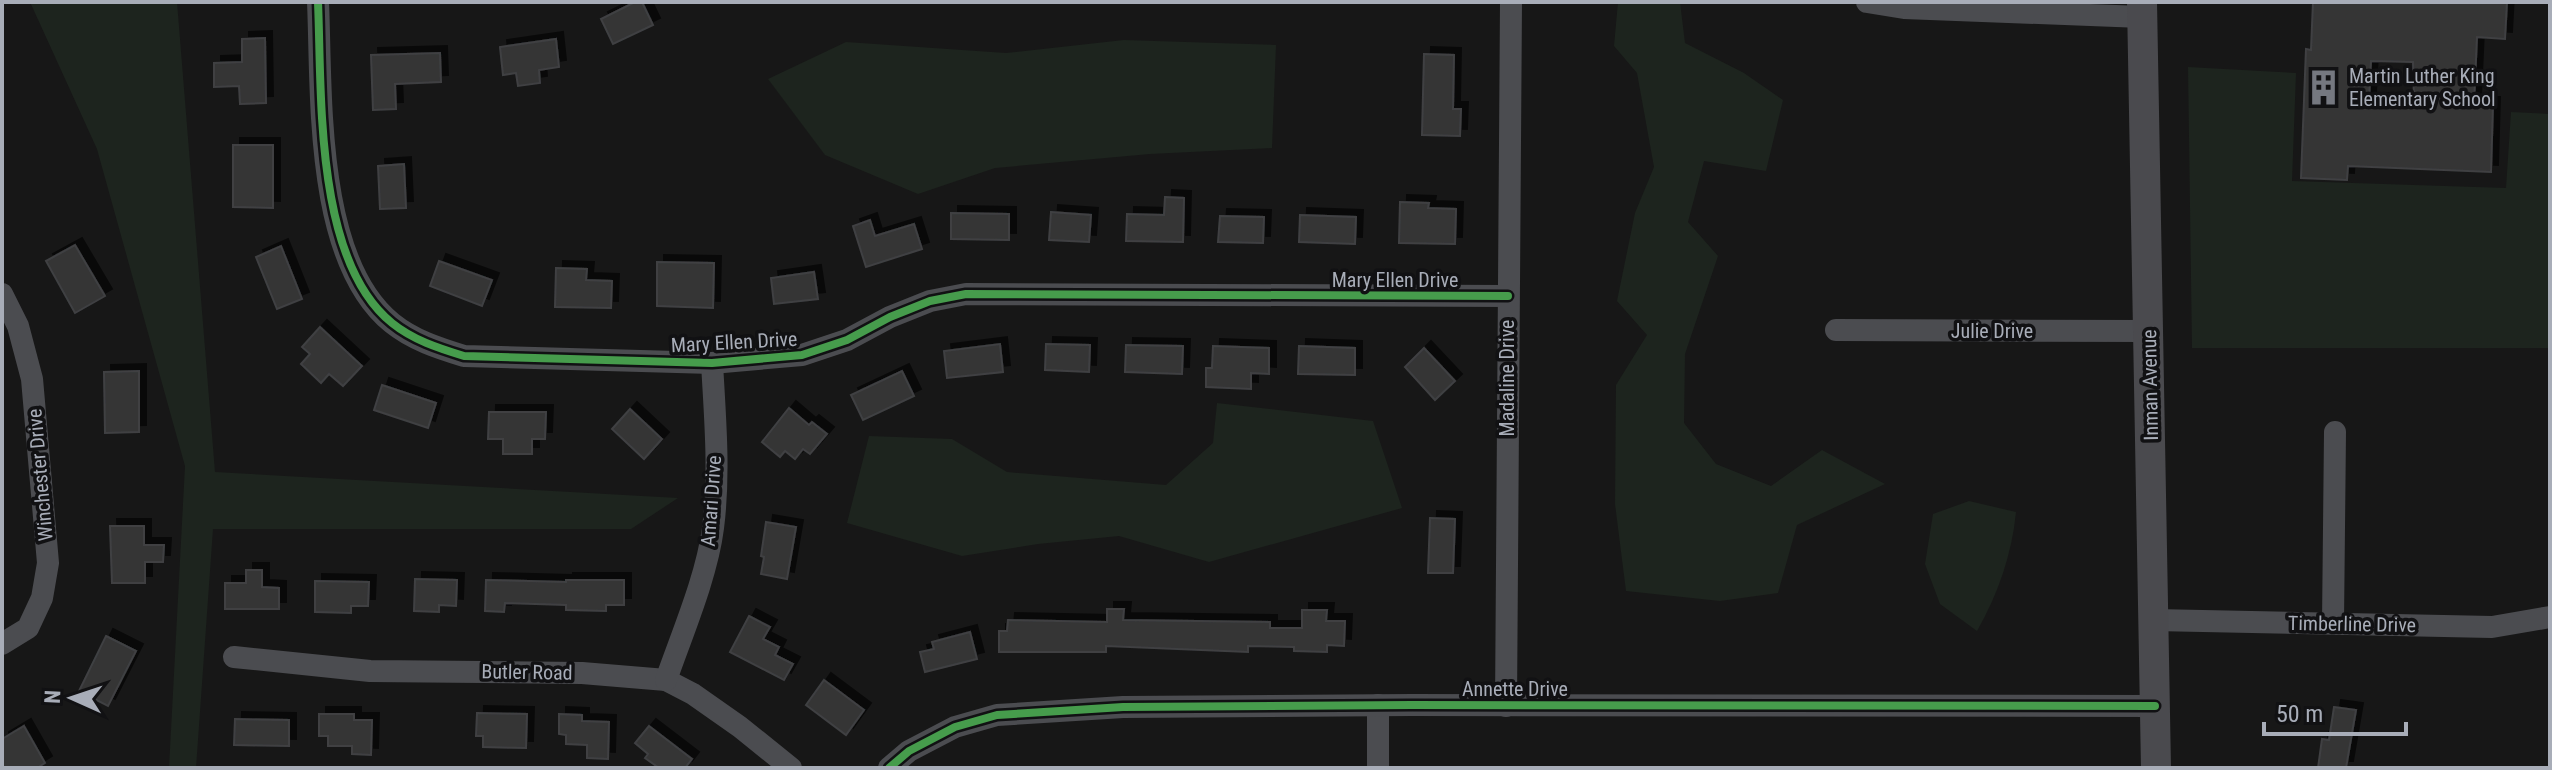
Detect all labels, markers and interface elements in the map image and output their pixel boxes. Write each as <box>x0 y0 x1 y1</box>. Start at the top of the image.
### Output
place label: Martin Luther King Elementary School <box>2349 64 2496 111</box>
building icon: Martin Luther King Elementary School <box>2304 69 2342 107</box>
street label: Mary Ellen Drive <box>1332 268 1458 292</box>
street label: Julie Drive <box>1951 319 2033 343</box>
street label: Madaline Drive <box>1495 320 1519 436</box>
street label: Mary Ellen Drive <box>670 327 798 357</box>
street label: Inman Avenue <box>2137 329 2163 441</box>
street label: Winchester Drive <box>22 408 58 542</box>
street label: Amari Drive <box>696 455 726 547</box>
street label: Timberline Drive <box>2288 611 2416 637</box>
north arrow <box>32 658 112 738</box>
street label: Butler Road <box>481 659 573 685</box>
street label: Annette Drive <box>1462 677 1568 701</box>
scale bar <box>2264 686 2406 736</box>
text: N <box>40 690 65 704</box>
text: 50 m <box>2276 700 2323 728</box>

